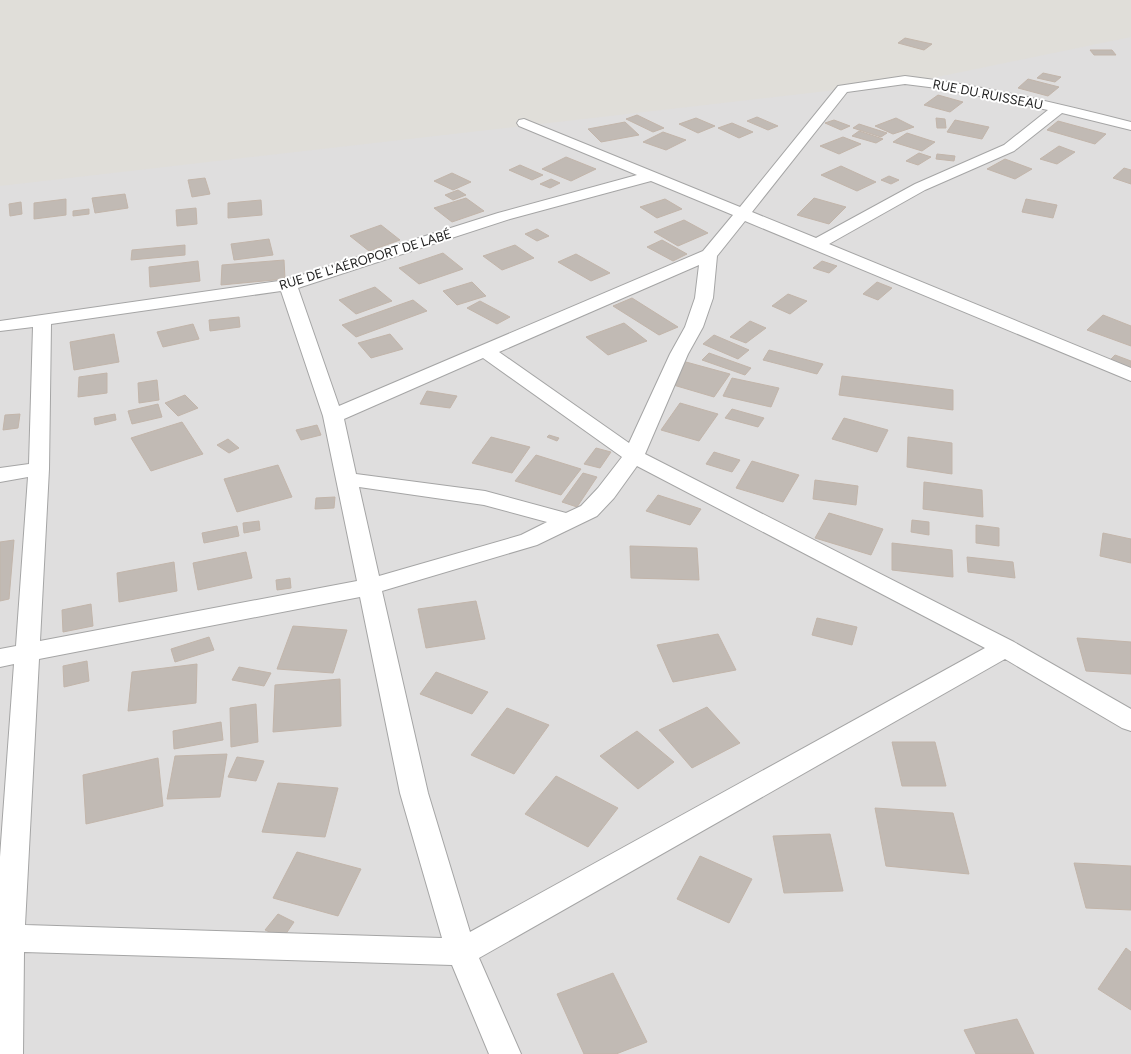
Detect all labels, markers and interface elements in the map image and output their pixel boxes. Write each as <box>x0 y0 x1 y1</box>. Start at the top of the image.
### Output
street label: RUE DU RUISSEAU <box>931 76 1044 113</box>
street label: RUE DE L'AÉROPORT DE LABÉ <box>277 226 453 293</box>

